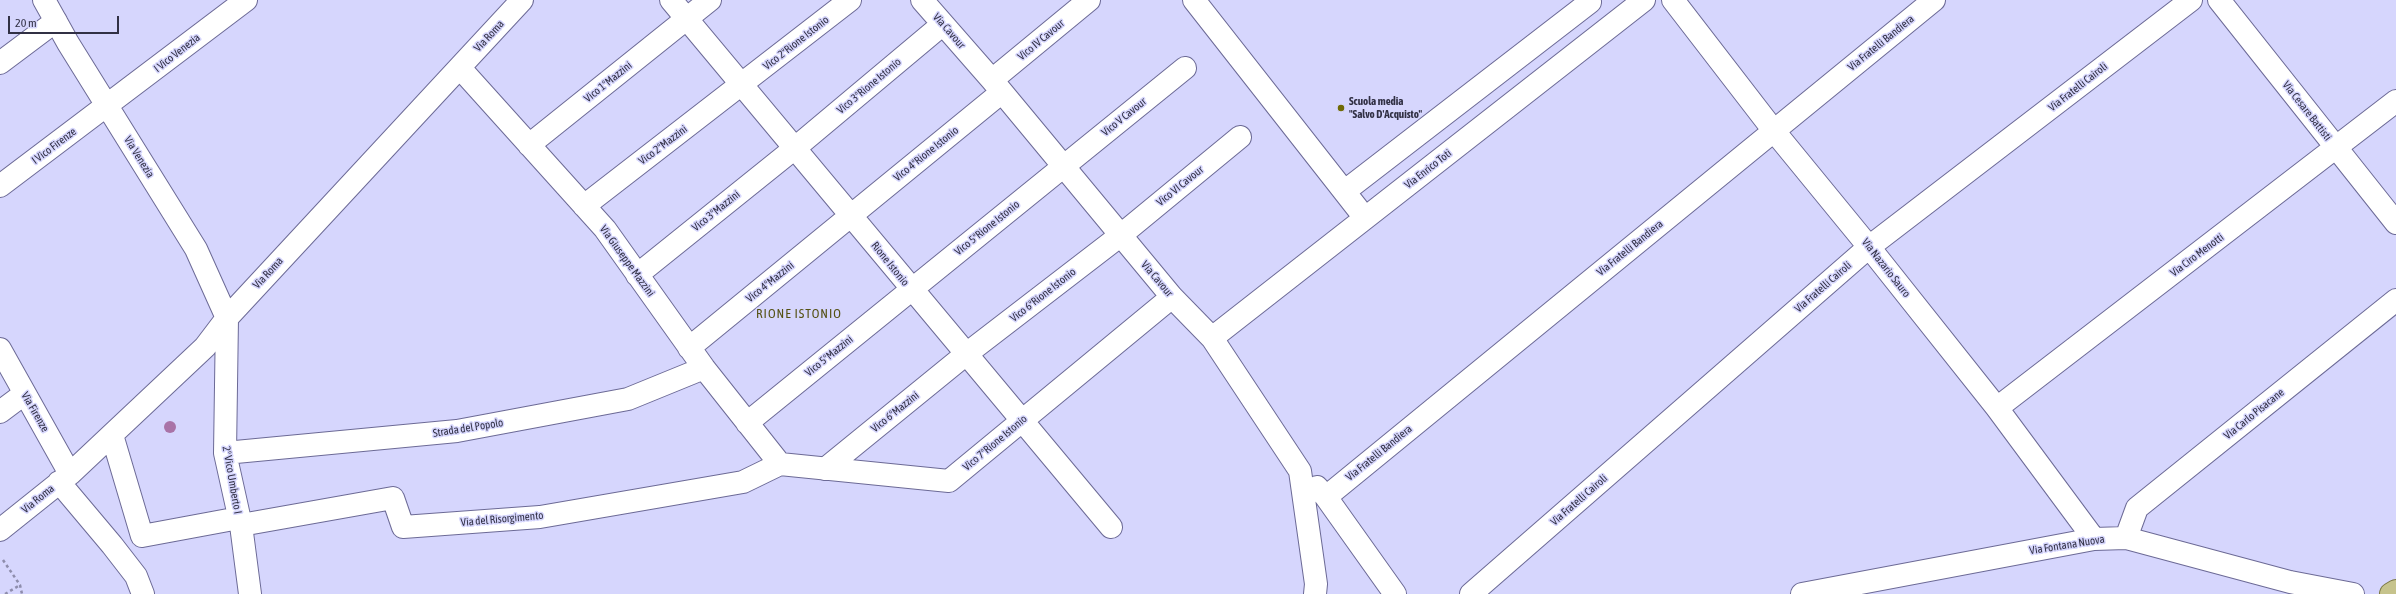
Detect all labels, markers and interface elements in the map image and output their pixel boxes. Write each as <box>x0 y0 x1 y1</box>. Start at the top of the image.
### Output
scale bar <box>10 8 121 34</box>
street label: Via Cavour <box>930 11 968 51</box>
street label: Via Fratelli Bandiera <box>1845 12 1917 74</box>
street label: Vico 2°Rione Istonio <box>760 13 832 73</box>
text: 20 m <box>15 16 37 30</box>
street label: Vico IV Cavour <box>1015 17 1067 63</box>
street label: Via Roma <box>471 18 507 54</box>
street label: I Vico Venezia <box>151 31 203 75</box>
street label: Vico 3°Rione Istonio <box>834 55 904 117</box>
street label: Vico 1°Mazzini <box>581 59 635 105</box>
street label: Via Fratelli Cairoli <box>2046 60 2110 114</box>
street label: Via Cesare Battisti <box>2280 79 2334 143</box>
street label: Vico V Cavour <box>1099 95 1149 139</box>
place label: Scuola media "Salvo D'Acquisto" <box>1349 95 1422 121</box>
marker: Scuola media "Salvo D'Acquisto" <box>1336 103 1346 113</box>
street label: Vico 2°Mazzini <box>636 122 690 168</box>
street label: Vico 4°Rione Istonio <box>891 124 961 184</box>
street label: I Vico Firenze <box>29 125 79 167</box>
street label: Via Venezia <box>121 134 157 180</box>
street label: Via Enrico Toti <box>1402 147 1454 191</box>
street label: Vico VI Cavour <box>1154 163 1206 209</box>
street label: Vico 3°Mazzini <box>689 188 743 234</box>
street label: Vico 5°Rione Istonio <box>952 198 1022 258</box>
street label: Via Fratelli Bandiera <box>1594 217 1666 279</box>
street label: Via Giuseppe Mazzini <box>597 223 657 299</box>
street label: Via Ciro Menotti <box>2168 231 2226 279</box>
street label: Via Nazario Sauro <box>1859 236 1913 300</box>
street label: Rione Istonio <box>868 239 912 289</box>
street label: Via Roma <box>250 255 286 291</box>
street label: Via Cavour <box>1138 258 1176 300</box>
street label: Vico 4°Mazzini <box>743 259 797 305</box>
street label: Via Fratelli Cairoli <box>1792 259 1854 315</box>
street label: Vico 6°Rione Istonio <box>1007 265 1079 325</box>
district label: RIONE ISTONIO <box>756 306 842 322</box>
street label: Vico 5°Mazzini <box>802 333 856 379</box>
street label: Via Carlo Pisacane <box>2221 386 2287 442</box>
street label: Vico 6°Mazzini <box>868 389 922 435</box>
street label: Via Firenze <box>18 390 52 434</box>
street label: Vico 7°Rione Istonio <box>960 412 1030 474</box>
street label: Strada del Popolo <box>432 416 504 440</box>
street label: Via Fratelli Bandiera <box>1343 422 1415 484</box>
street label: 2° Vico Umberto I <box>220 445 244 515</box>
street label: Via Fratelli Cairoli <box>1548 472 1610 528</box>
street label: Via Roma <box>19 482 57 516</box>
street label: Via del Risorgimento <box>460 509 544 529</box>
street label: Via Fontana Nuova <box>2028 533 2106 557</box>

